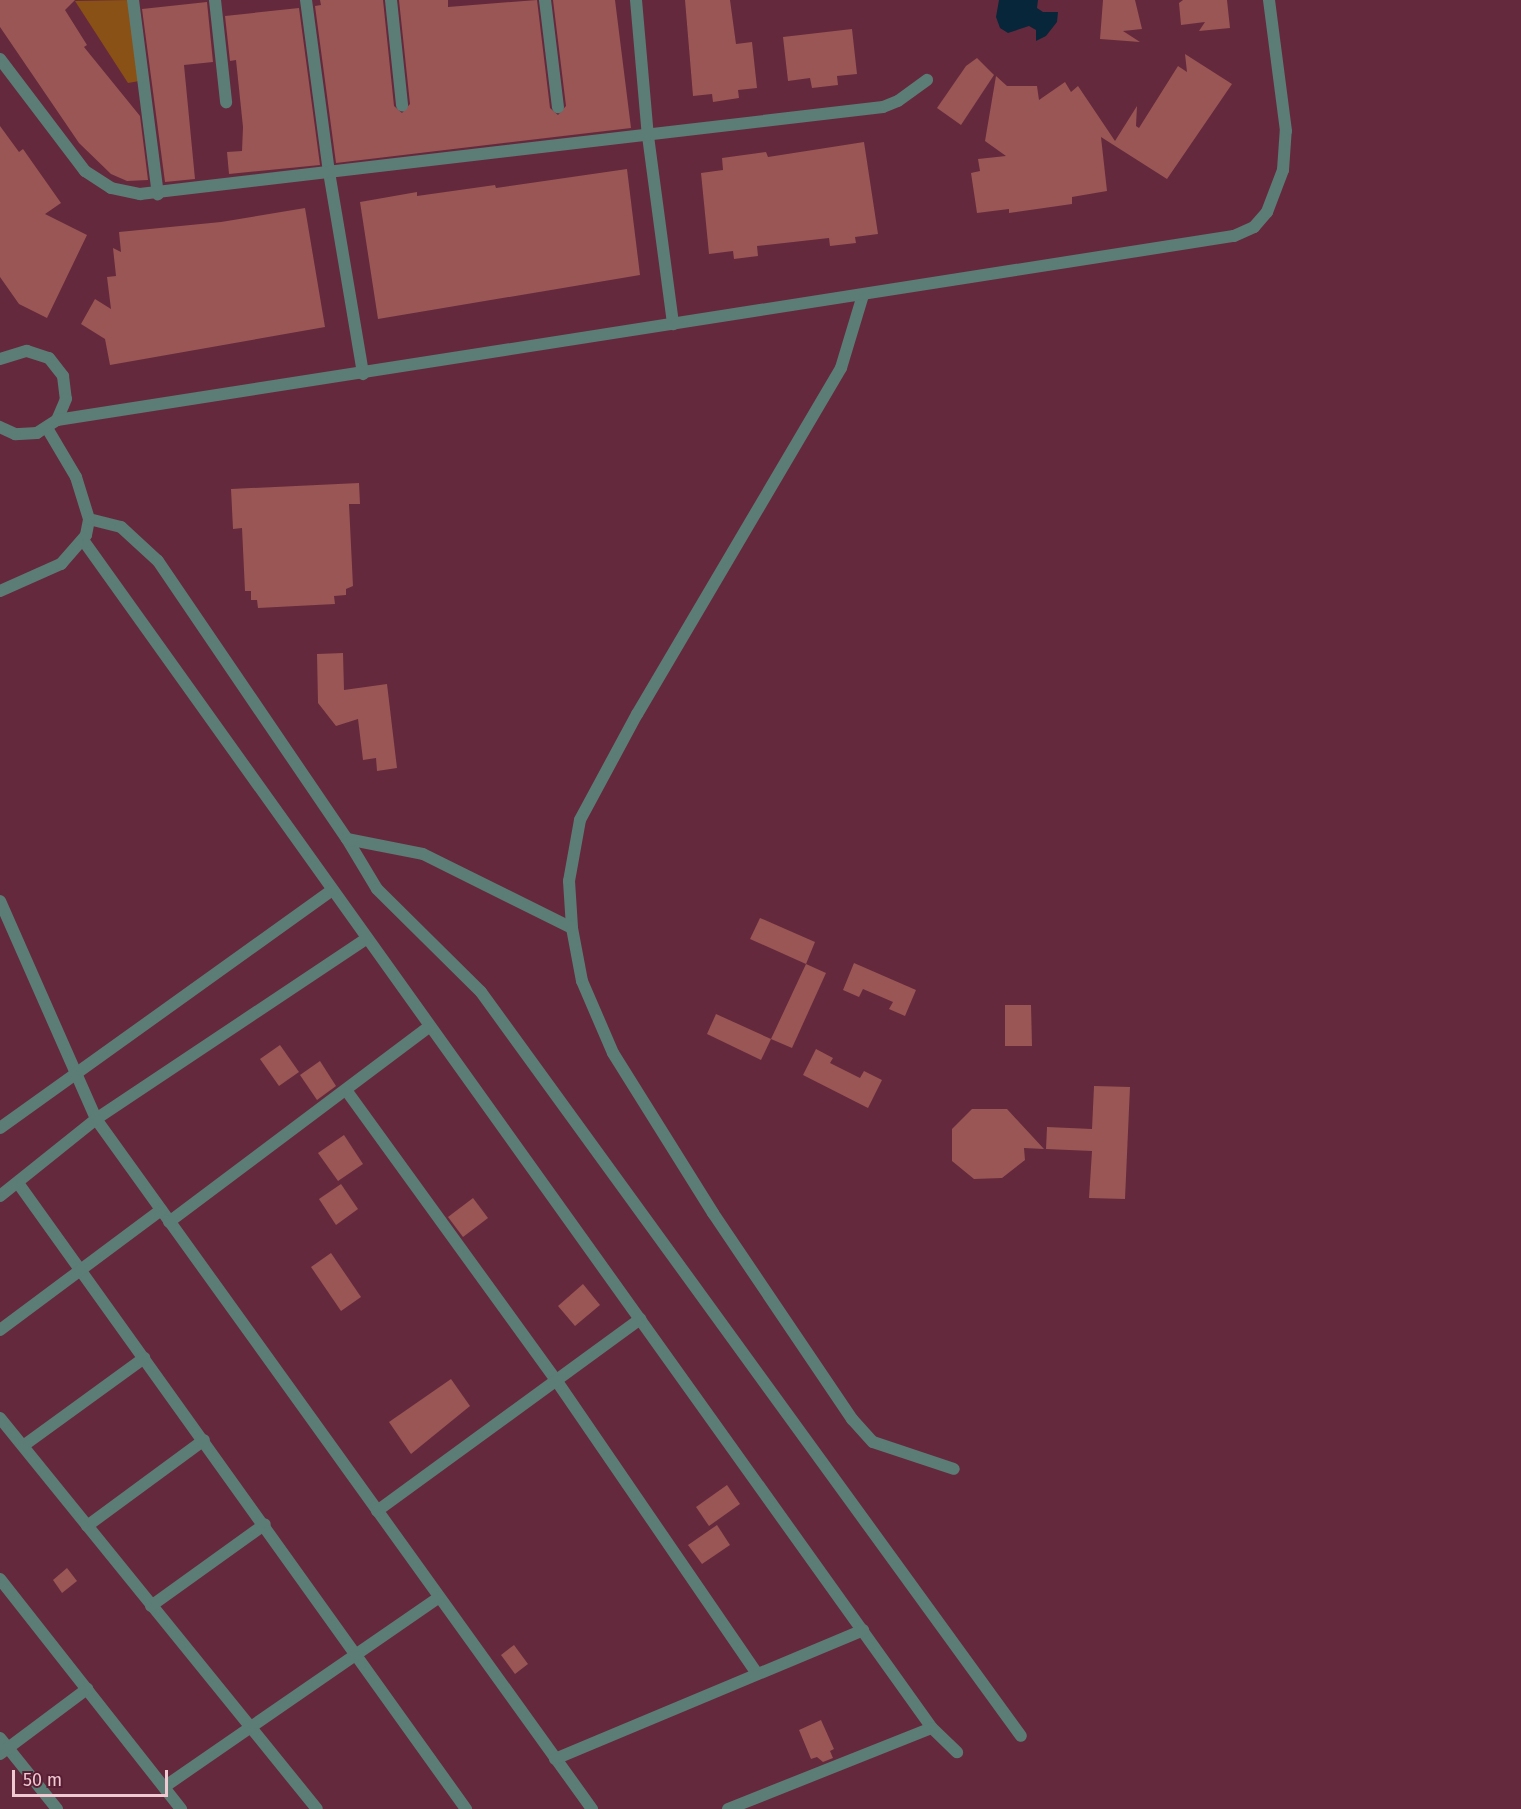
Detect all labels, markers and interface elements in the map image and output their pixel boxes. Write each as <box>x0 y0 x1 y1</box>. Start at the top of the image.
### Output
scale bar <box>15 1758 171 1796</box>
text: 50 m <box>23 1769 62 1791</box>

